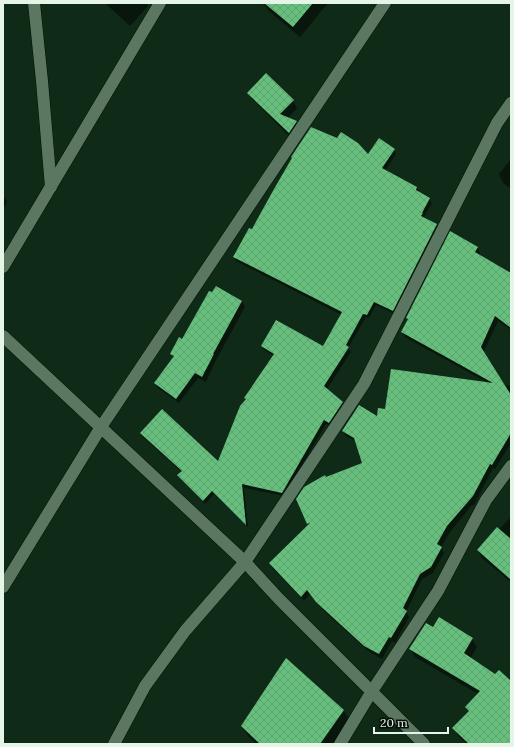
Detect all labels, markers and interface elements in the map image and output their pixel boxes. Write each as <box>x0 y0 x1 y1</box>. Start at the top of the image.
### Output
scale bar <box>374 709 448 735</box>
text: 20 m <box>380 715 408 730</box>

